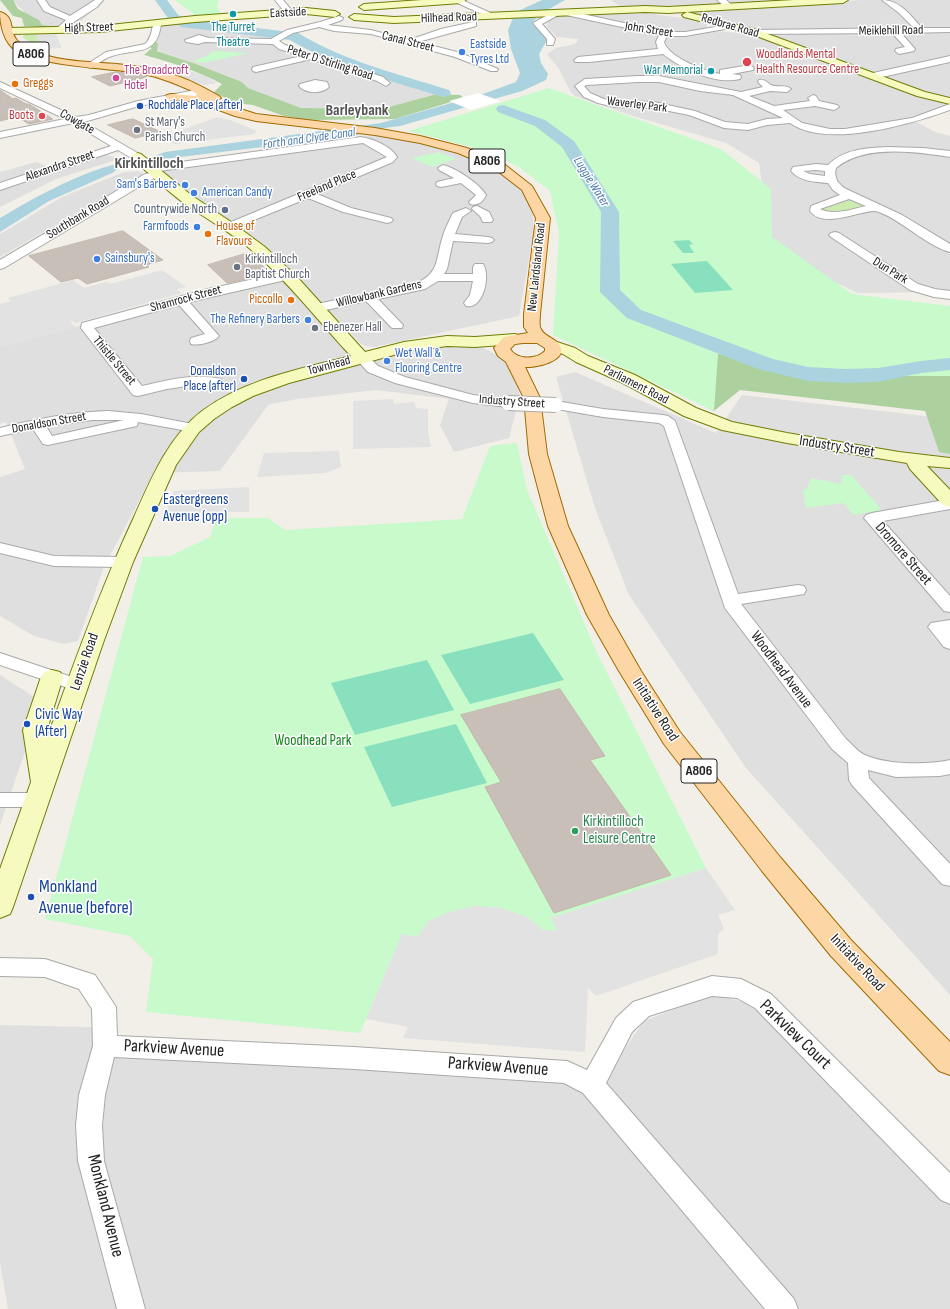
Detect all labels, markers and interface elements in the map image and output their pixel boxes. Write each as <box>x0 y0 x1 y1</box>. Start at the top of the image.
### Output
street label: Eastside <box>269 4 307 22</box>
marker: The Turret Theatre <box>228 9 238 19</box>
street label: Hilhead Road <box>421 9 477 27</box>
street label: Redbrae Road <box>699 10 761 42</box>
street label: John Street <box>624 18 674 42</box>
street label: High Street <box>64 19 114 37</box>
place label: The Turret Theatre <box>211 20 255 51</box>
street label: Meiklehill Road <box>859 23 923 39</box>
street label: Canal Street <box>380 28 436 56</box>
place label: Eastside Tyres Ltd <box>470 37 509 68</box>
road number: A806 <box>13 42 49 66</box>
street label: Peter D Stirling Road <box>285 42 375 84</box>
marker: Eastside Tyres Ltd <box>457 47 467 57</box>
place label: Woodlands Mental Health Resource Centre <box>756 47 859 78</box>
marker: Woodlands Mental Health Resource Centre <box>741 56 753 68</box>
place label: The Broadcroft Hotel <box>124 63 189 94</box>
place label: War Memorial <box>644 63 703 79</box>
marker: War Memorial <box>706 66 716 76</box>
marker: The Broadcroft Hotel <box>111 73 121 83</box>
place label: Greggs <box>23 76 53 92</box>
marker: Greggs <box>10 79 20 89</box>
street label: Waverley Park <box>606 94 668 116</box>
place label: Rochdale Place (after) <box>148 98 243 114</box>
marker: Rochdale Place (after) <box>135 101 145 111</box>
district label: Barleybank <box>325 101 389 121</box>
street label: Cowgate <box>57 106 97 138</box>
place label: Boots <box>9 108 34 124</box>
marker: Boots <box>37 111 47 121</box>
place label: St Mary's Parish Church <box>145 115 205 146</box>
marker: St Mary's Parish Church <box>132 125 142 135</box>
water label: Forth and Clyde Canal <box>262 125 356 153</box>
street label: Alexandra Street <box>23 147 97 185</box>
road number: A806 <box>469 149 505 173</box>
district label: Kirkintilloch <box>114 154 184 174</box>
water label: Luggie Water <box>570 154 612 210</box>
street label: Freeland Place <box>295 167 359 205</box>
place label: Sam's Barbers <box>116 177 177 193</box>
marker: Sam's Barbers <box>180 180 190 190</box>
place label: American Candy <box>202 185 272 201</box>
marker: American Candy <box>189 188 199 198</box>
street label: Southbank Road <box>44 193 112 243</box>
place label: Countrywide North <box>134 202 217 218</box>
marker: Countrywide North <box>220 205 230 215</box>
place label: Farmfoods <box>143 219 189 235</box>
place label: House of Flavours <box>216 219 255 250</box>
marker: Farmfoods <box>192 222 202 232</box>
street label: New Lairdsland Road <box>525 222 549 312</box>
marker: House of Flavours <box>203 229 213 239</box>
place label: Sainsbury's <box>105 251 155 267</box>
place label: Kirkintilloch Baptist Church <box>245 252 310 283</box>
marker: Sainsbury's <box>92 254 102 264</box>
street label: Dun Park <box>870 254 910 288</box>
marker: Kirkintilloch Baptist Church <box>232 262 242 272</box>
street label: Willowbank Gardens <box>335 277 423 311</box>
street label: Shamrock Street <box>149 282 223 316</box>
place label: Piccollo <box>249 292 283 308</box>
marker: Piccollo <box>286 295 296 305</box>
place label: The Refinery Barbers <box>210 312 300 328</box>
marker: The Refinery Barbers <box>303 315 313 325</box>
place label: Ebenezer Hall <box>323 320 382 336</box>
marker: Ebenezer Hall <box>310 323 320 333</box>
street label: Thistle Street <box>89 333 139 389</box>
place label: Wet Wall & Flooring Centre <box>395 346 462 377</box>
street label: Townhead <box>306 353 352 379</box>
marker: Wet Wall & Flooring Centre <box>382 356 392 366</box>
street label: Parliament Road <box>601 362 671 408</box>
place label: Donaldson Place (after) <box>183 364 236 395</box>
marker: Donaldson Place (after) <box>239 374 249 384</box>
street label: Industry Street <box>479 392 545 412</box>
street label: Donaldson Street <box>11 409 87 437</box>
street label: Industry Street <box>798 432 876 462</box>
place label: Eastergreens Avenue (opp) <box>163 491 228 526</box>
marker: Eastergreens Avenue (opp) <box>150 504 160 514</box>
street label: Dromore Street <box>871 519 935 589</box>
street label: Woodhead Avenue <box>746 628 816 712</box>
street label: Lenzie Road <box>67 631 103 693</box>
street label: Initiative Road <box>628 675 682 745</box>
place label: Civic Way (After) <box>35 706 83 741</box>
marker: Civic Way (After) <box>22 719 32 729</box>
park label: Woodhead Park <box>274 732 352 750</box>
road number: A806 <box>681 759 717 783</box>
place label: Kirkintilloch Leisure Centre <box>583 813 656 848</box>
marker: Kirkintilloch Leisure Centre <box>570 826 580 836</box>
place label: Monkland Avenue (before) <box>39 876 133 918</box>
marker: Monkland Avenue (before) <box>26 892 36 902</box>
street label: Initiative Road <box>826 931 888 995</box>
street label: Parkview Court <box>755 996 835 1074</box>
street label: Parkview Avenue <box>123 1036 225 1062</box>
street label: Parkview Avenue <box>447 1053 549 1081</box>
street label: Monkland Avenue <box>82 1152 128 1260</box>

